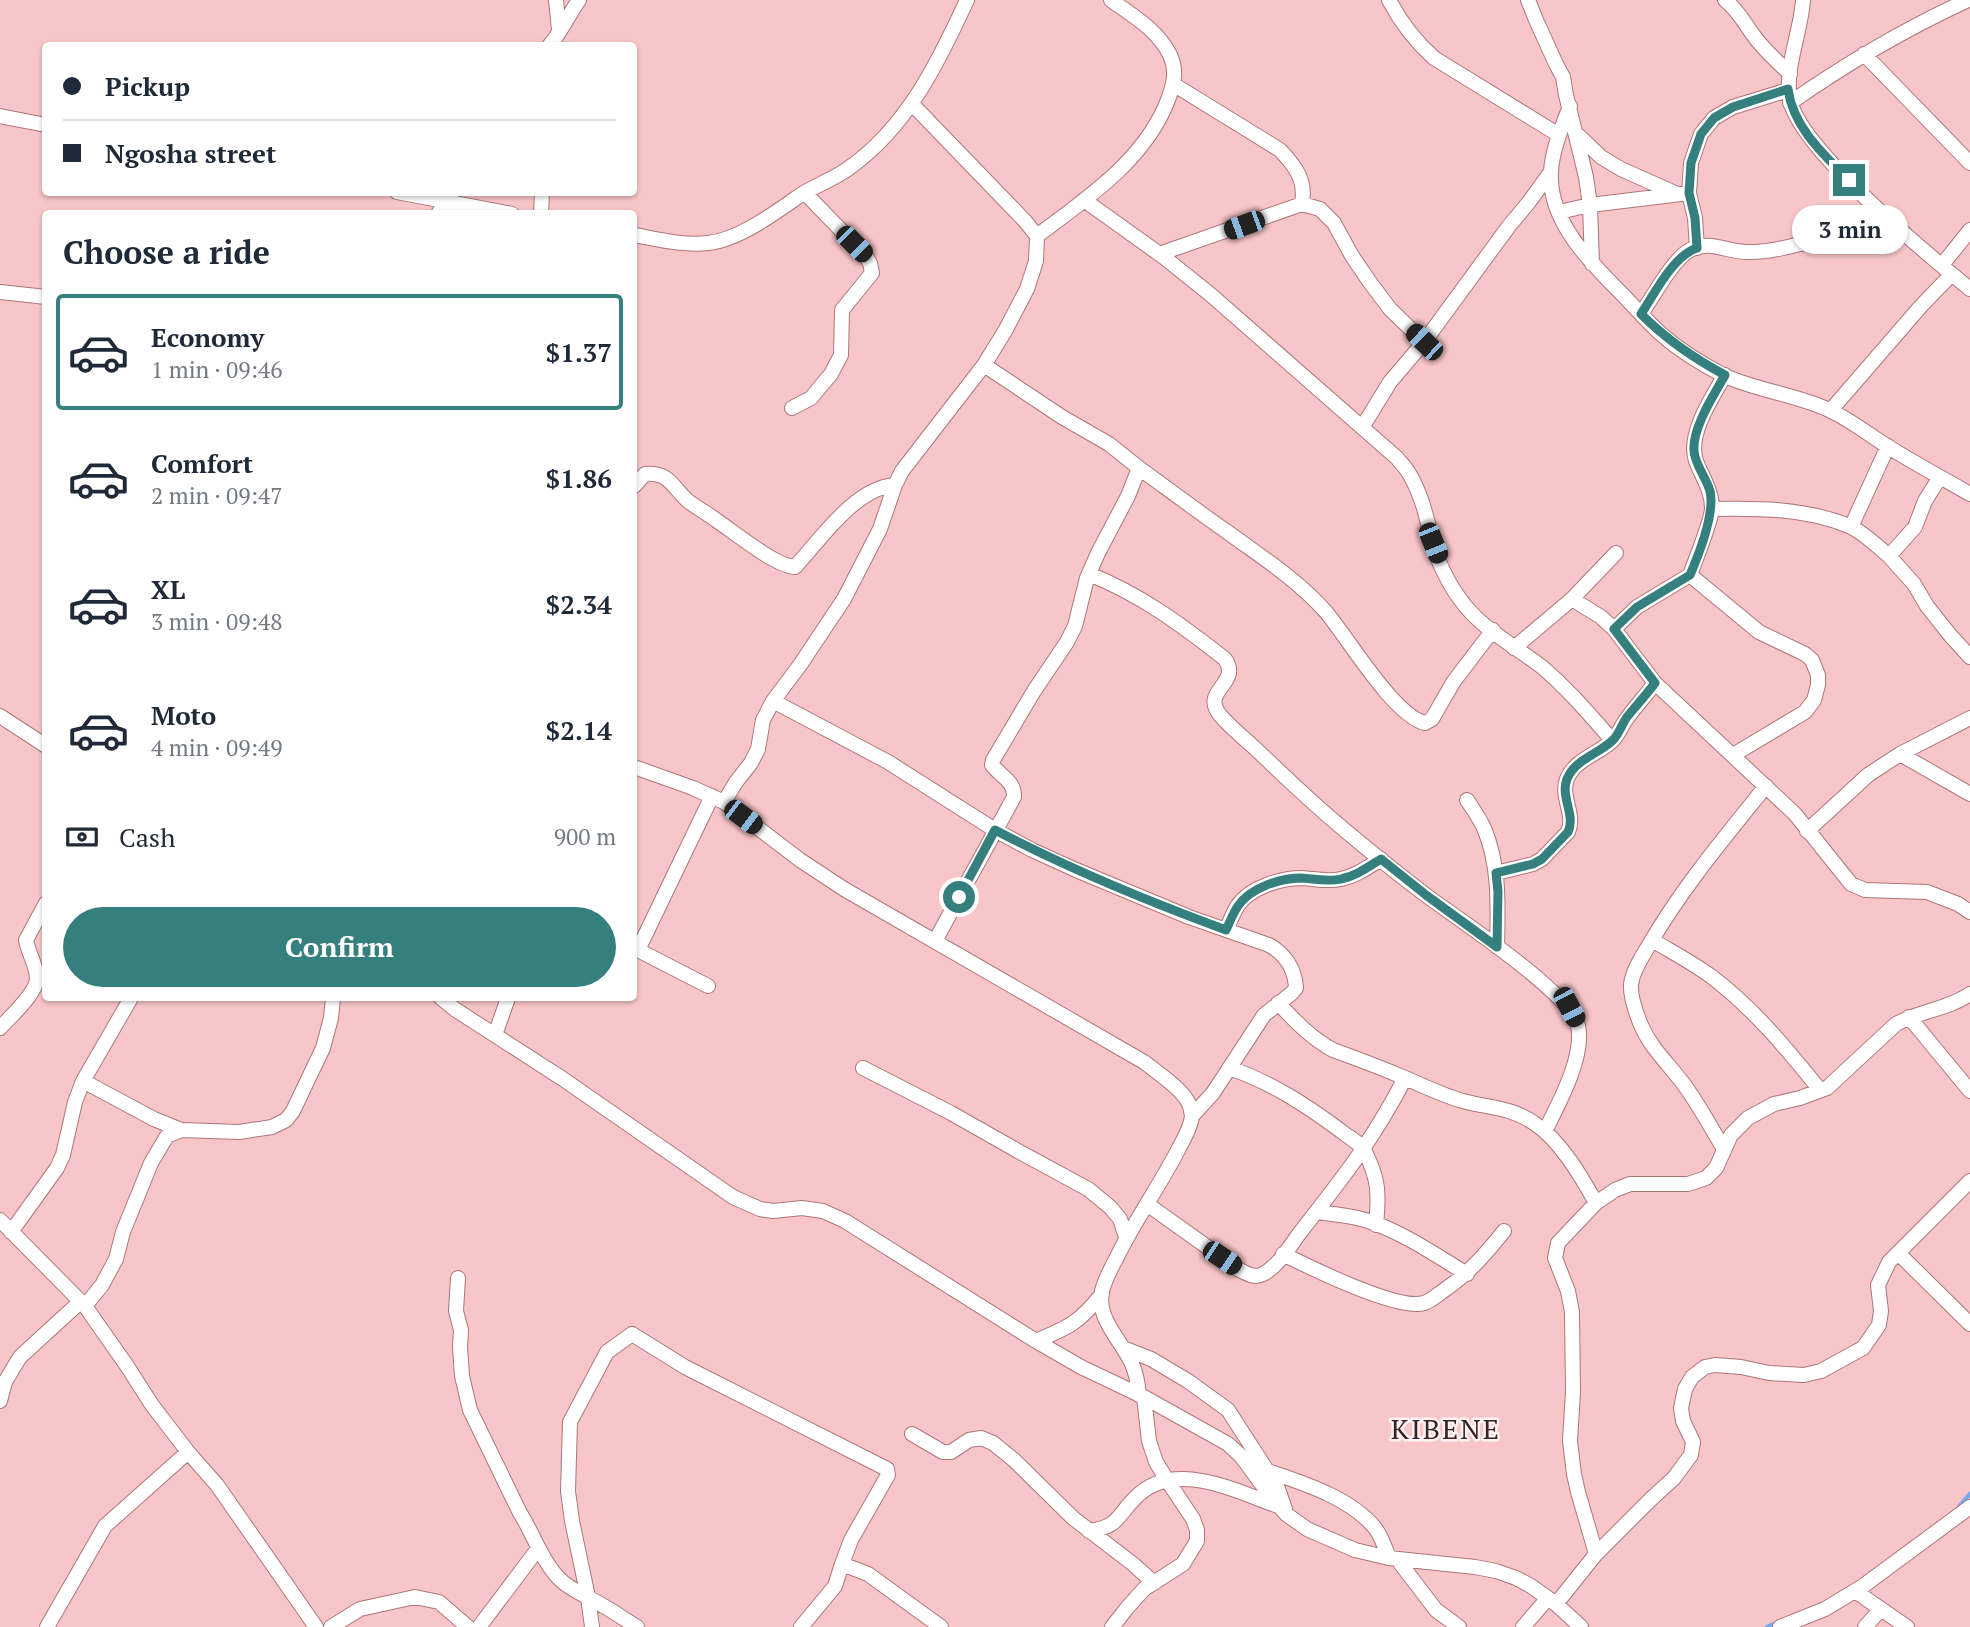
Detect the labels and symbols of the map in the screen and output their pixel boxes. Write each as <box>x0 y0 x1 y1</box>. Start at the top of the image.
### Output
route end <box>1833 164 1865 196</box>
callout: 3 min <box>1791 204 1907 254</box>
car <box>1221 208 1268 242</box>
car <box>832 222 877 266</box>
car <box>1402 320 1447 364</box>
car <box>1416 520 1451 566</box>
car <box>720 796 767 838</box>
route start <box>943 881 975 913</box>
car <box>1550 984 1589 1030</box>
car <box>1199 1238 1246 1278</box>
district label: KIBENE <box>1391 1410 1501 1447</box>

